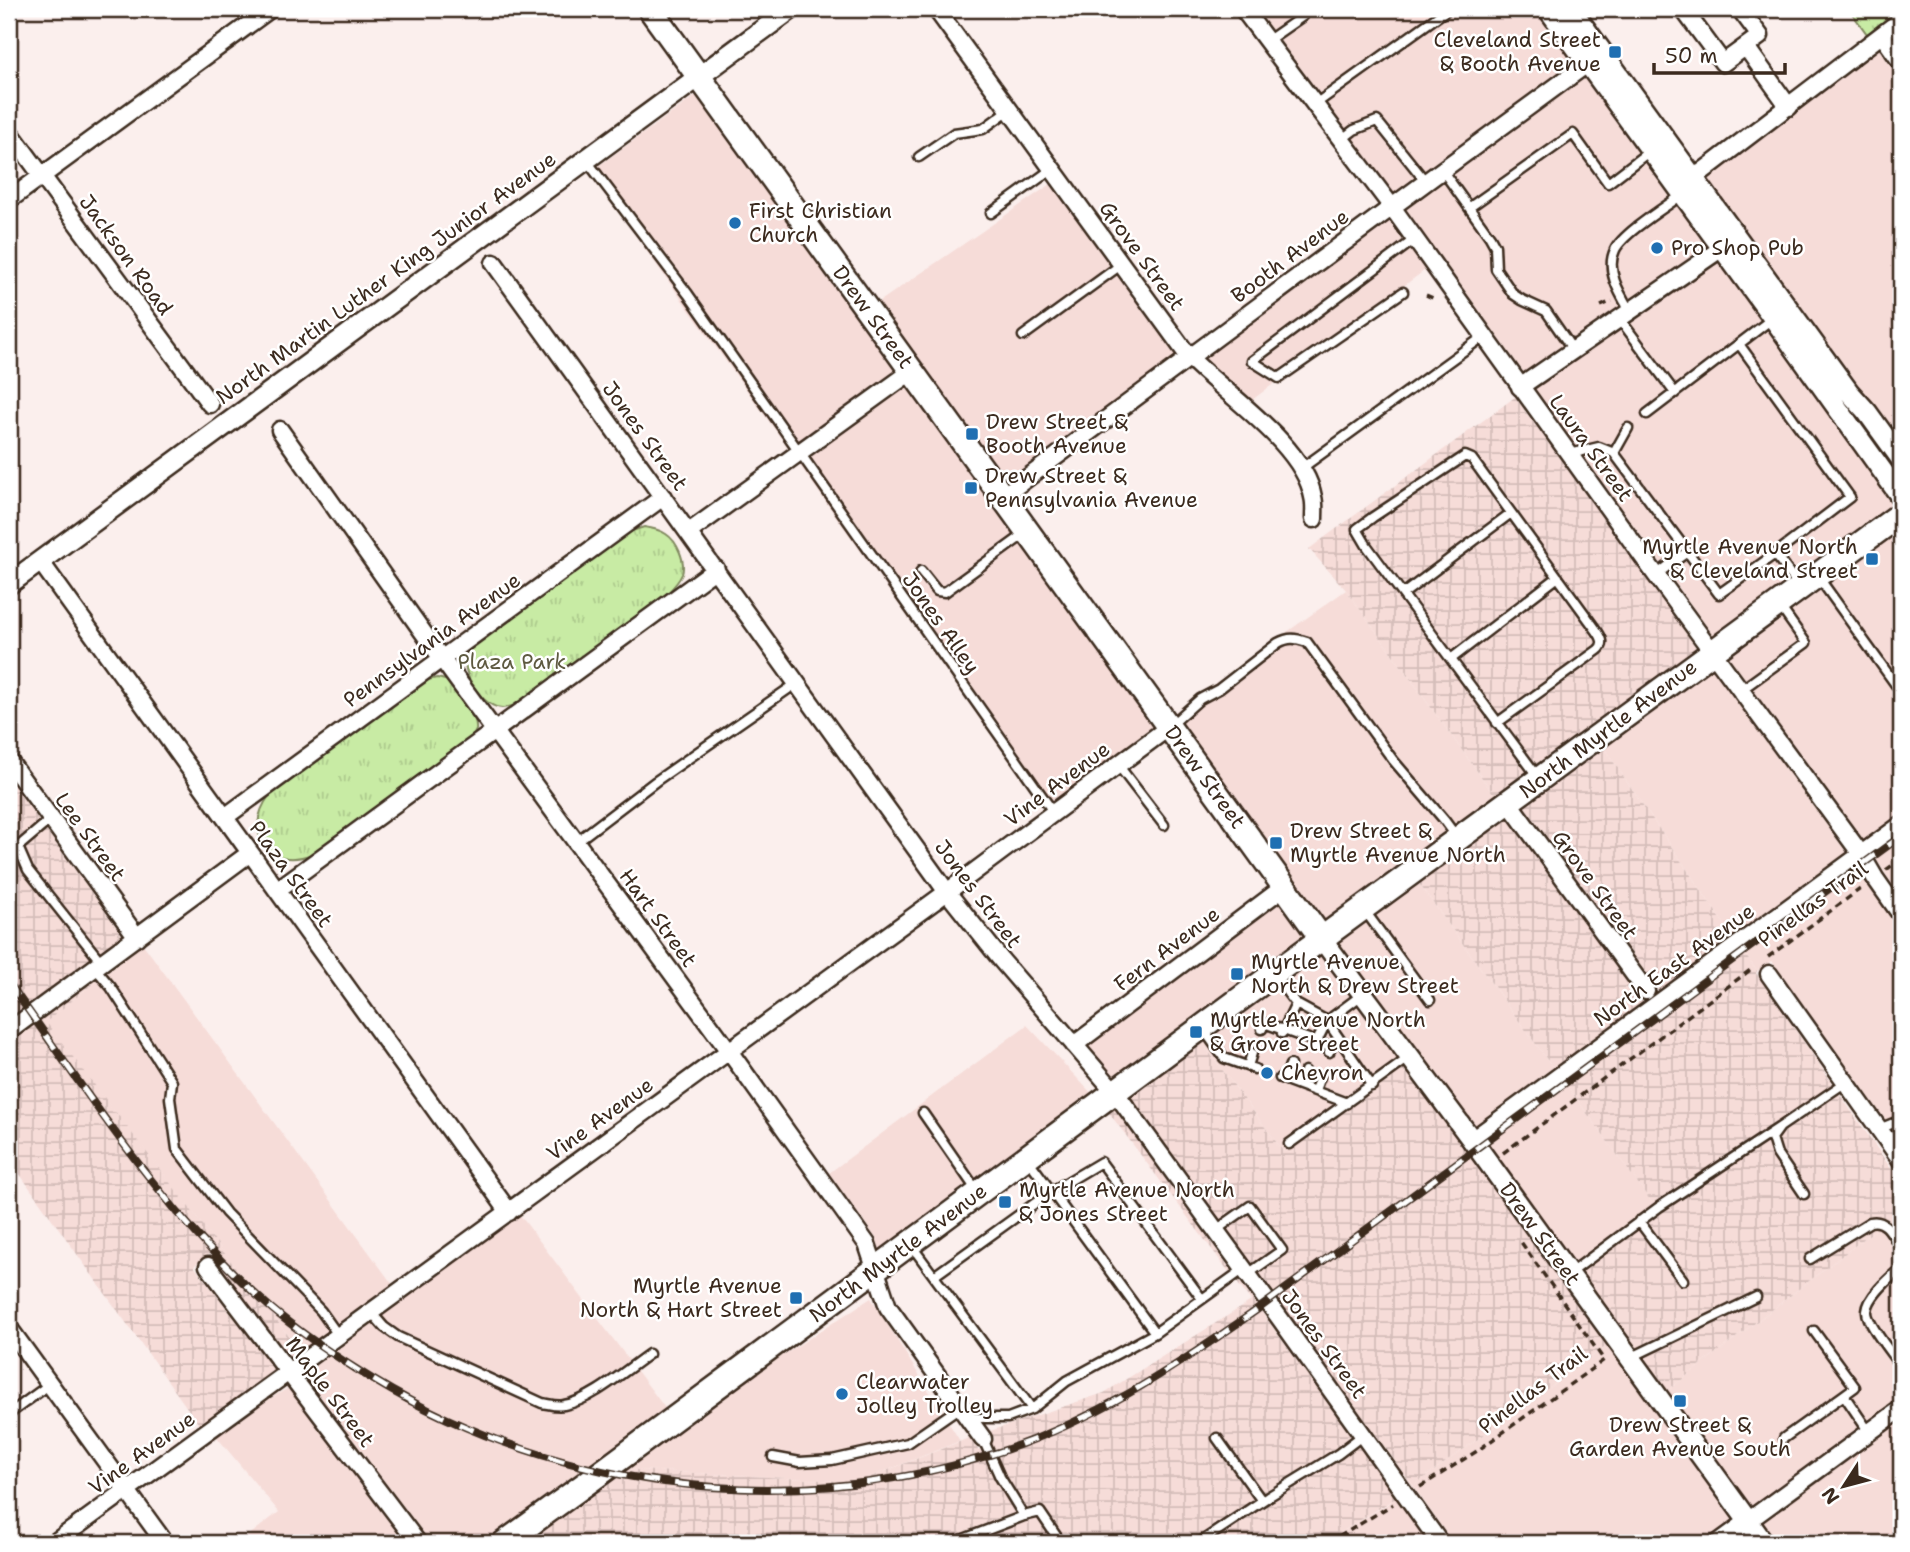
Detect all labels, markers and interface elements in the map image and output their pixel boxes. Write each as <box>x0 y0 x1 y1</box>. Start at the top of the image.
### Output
place label: Cleveland Street & Booth Avenue <box>1434 26 1601 78</box>
scale bar <box>1654 32 1786 76</box>
text: 50 m <box>1665 42 1718 70</box>
marker: Cleveland Street & Booth Avenue <box>1607 44 1623 60</box>
street label: North Martin Luther King Junior Avenue <box>210 145 562 411</box>
street label: Jackson Road <box>73 189 179 321</box>
street label: Grove Street <box>1093 196 1191 316</box>
place label: First Christian Church <box>749 197 892 249</box>
street label: Booth Avenue <box>1225 202 1355 310</box>
marker: First Christian Church <box>727 215 743 231</box>
place label: Pro Shop Pub <box>1671 234 1804 262</box>
marker: Pro Shop Pub <box>1649 240 1665 256</box>
street label: Drew Street <box>826 260 920 374</box>
street label: Jones Street <box>596 376 694 496</box>
street label: Laura Street <box>1542 389 1640 507</box>
place label: Drew Street & Booth Avenue <box>986 408 1128 460</box>
marker: Drew Street & Booth Avenue <box>964 426 980 442</box>
place label: Drew Street & Pennsylvania Avenue <box>985 462 1198 514</box>
marker: Drew Street & Pennsylvania Avenue <box>963 480 979 496</box>
place label: Myrtle Avenue North & Cleveland Street <box>1642 533 1858 585</box>
marker: Myrtle Avenue North & Cleveland Street <box>1864 551 1880 567</box>
street label: Pennsylvania Avenue <box>338 566 526 714</box>
street label: Jones Alley <box>896 566 986 680</box>
park label: Plaza Park <box>458 648 566 676</box>
street label: North Myrtle Avenue <box>1513 653 1703 805</box>
street label: Drew Street <box>1158 720 1252 834</box>
street label: Vine Avenue <box>998 735 1116 833</box>
street label: Lee Street <box>48 787 132 887</box>
street label: Plaza Street <box>243 815 339 933</box>
place label: Drew Street & Myrtle Avenue North <box>1290 817 1506 869</box>
street label: Grove Street <box>1546 825 1644 945</box>
street label: Jones Street <box>928 834 1028 954</box>
marker: Drew Street & Myrtle Avenue North <box>1268 835 1284 851</box>
street label: Pinellas Trail <box>1752 854 1874 954</box>
street label: Hart Street <box>613 863 703 973</box>
street label: North East Avenue <box>1588 897 1760 1033</box>
street label: Fern Avenue <box>1108 900 1226 998</box>
place label: Myrtle Avenue North & Drew Street <box>1251 948 1459 1000</box>
marker: Myrtle Avenue North & Drew Street <box>1229 966 1245 982</box>
place label: Myrtle Avenue North & Grove Street <box>1210 1006 1426 1058</box>
marker: Myrtle Avenue North & Grove Street <box>1188 1024 1204 1040</box>
place label: Chevron <box>1281 1059 1364 1087</box>
marker: Chevron <box>1259 1065 1275 1081</box>
street label: Vine Avenue <box>541 1071 659 1167</box>
place label: Myrtle Avenue North & Jones Street <box>1019 1176 1235 1228</box>
street label: North Myrtle Avenue <box>803 1177 993 1329</box>
street label: Drew Street <box>1493 1177 1587 1291</box>
marker: Myrtle Avenue North & Jones Street <box>997 1194 1013 1210</box>
place label: Myrtle Avenue North & Hart Street <box>580 1272 782 1324</box>
street label: Jones Street <box>1275 1284 1373 1404</box>
marker: Myrtle Avenue North & Hart Street <box>788 1290 804 1306</box>
street label: Maple Street <box>279 1331 381 1453</box>
street label: Pinellas Trail <box>1473 1339 1594 1440</box>
place label: Clearwater Jolley Trolley <box>856 1368 993 1420</box>
marker: Clearwater Jolley Trolley <box>834 1386 850 1402</box>
marker: Drew Street & Garden Avenue South <box>1672 1393 1688 1409</box>
street label: Vine Avenue <box>83 1405 201 1501</box>
place label: Drew Street & Garden Avenue South <box>1569 1411 1791 1463</box>
north arrow <box>1808 1450 1878 1520</box>
text: N <box>1816 1482 1845 1509</box>

